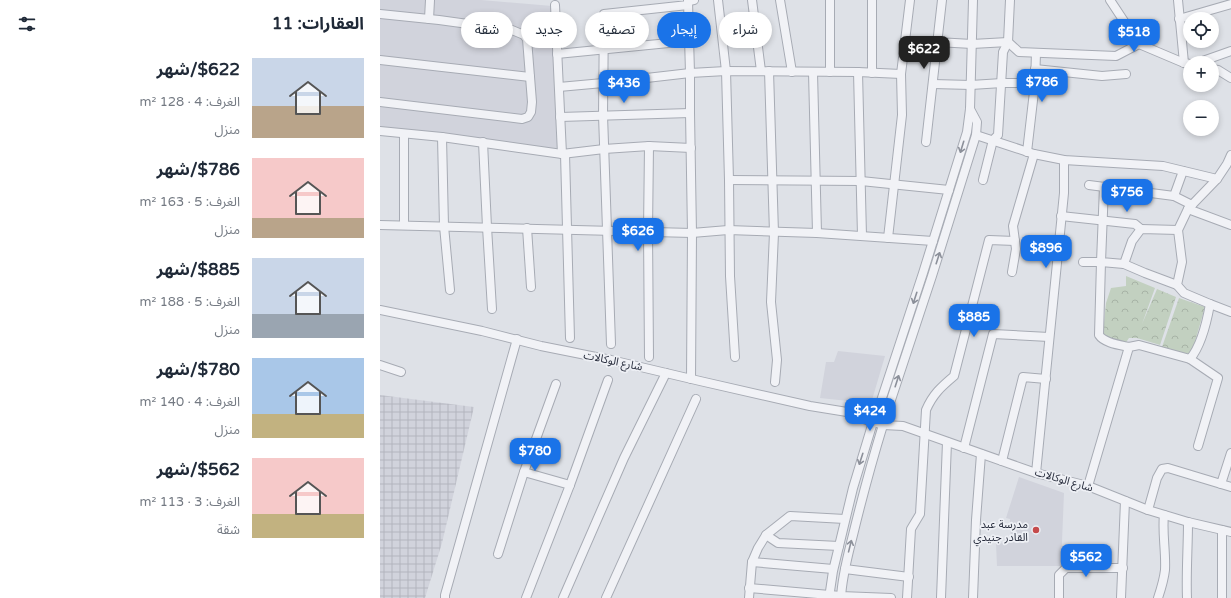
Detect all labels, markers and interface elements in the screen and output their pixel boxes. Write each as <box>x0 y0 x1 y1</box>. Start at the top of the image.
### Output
chip: شقة <box>461 12 513 48</box>
chip: جديد <box>521 12 577 48</box>
chip: تصفية <box>585 12 649 48</box>
chip: إيجار <box>657 12 711 48</box>
chip: شراء <box>719 12 772 48</box>
map controls <box>1183 12 1219 136</box>
button: locate <box>1183 12 1219 48</box>
icon: filters <box>16 13 38 35</box>
text: العقارات: 11 <box>272 13 364 34</box>
pin: $518 <box>1110 19 1158 53</box>
text: $518 <box>1118 24 1150 40</box>
pin: $622 <box>900 36 948 70</box>
text: $622 <box>908 41 940 57</box>
button: + <box>1183 56 1219 92</box>
text: $622/شهر <box>156 59 240 80</box>
pin: $786 <box>1018 69 1066 103</box>
pin: $436 <box>600 70 648 104</box>
icon: home <box>284 74 332 122</box>
text: $786 <box>1026 74 1058 90</box>
text: $436 <box>608 75 640 91</box>
text: الغرف: 4 · 128 m² <box>140 94 240 110</box>
button: − <box>1183 100 1219 136</box>
text: منزل <box>215 122 240 138</box>
one-way arrow <box>958 140 965 153</box>
text: $786/شهر <box>156 159 240 180</box>
icon: home <box>284 174 332 222</box>
pin: $756 <box>1103 179 1151 213</box>
text: $756 <box>1111 184 1143 200</box>
text: الغرف: 5 · 163 m² <box>140 194 240 210</box>
pin: $626 <box>614 218 662 252</box>
text: منزل <box>215 222 240 238</box>
text: $626 <box>622 223 654 239</box>
pin: $896 <box>1022 235 1070 269</box>
text: $896 <box>1030 240 1062 256</box>
one-way arrow <box>935 252 942 265</box>
text: $885/شهر <box>156 259 240 280</box>
icon: home <box>284 274 332 322</box>
one-way arrow <box>911 291 918 304</box>
text: الغرف: 5 · 188 m² <box>140 294 240 310</box>
pin: $885 <box>950 304 998 338</box>
text: $885 <box>958 309 990 325</box>
text: منزل <box>215 322 240 338</box>
street label: شارع الوكالات <box>582 348 644 375</box>
text: $780/شهر <box>156 359 240 380</box>
icon: home <box>284 374 332 422</box>
one-way arrow <box>894 376 902 388</box>
text: الغرف: 4 · 140 m² <box>140 394 240 410</box>
pin: $424 <box>846 398 894 432</box>
text: $424 <box>854 403 886 419</box>
text: منزل <box>215 422 240 438</box>
pin: $780 <box>511 438 559 472</box>
text: $780 <box>519 443 551 459</box>
one-way arrow <box>857 452 864 465</box>
text: $562/شهر <box>156 459 240 480</box>
street label: شارع الوكالات <box>1033 465 1095 496</box>
icon: home <box>284 474 332 522</box>
text: الغرف: 3 · 113 m² <box>140 494 240 510</box>
place label: مدرسة عبد القادر جنيدي <box>973 518 1028 546</box>
text: شقة <box>217 522 240 538</box>
marker: مدرسة عبد القادر جنيدي <box>1031 525 1041 535</box>
one-way arrow <box>847 540 855 553</box>
pin: $562 <box>1062 544 1110 578</box>
text: $562 <box>1070 549 1102 565</box>

